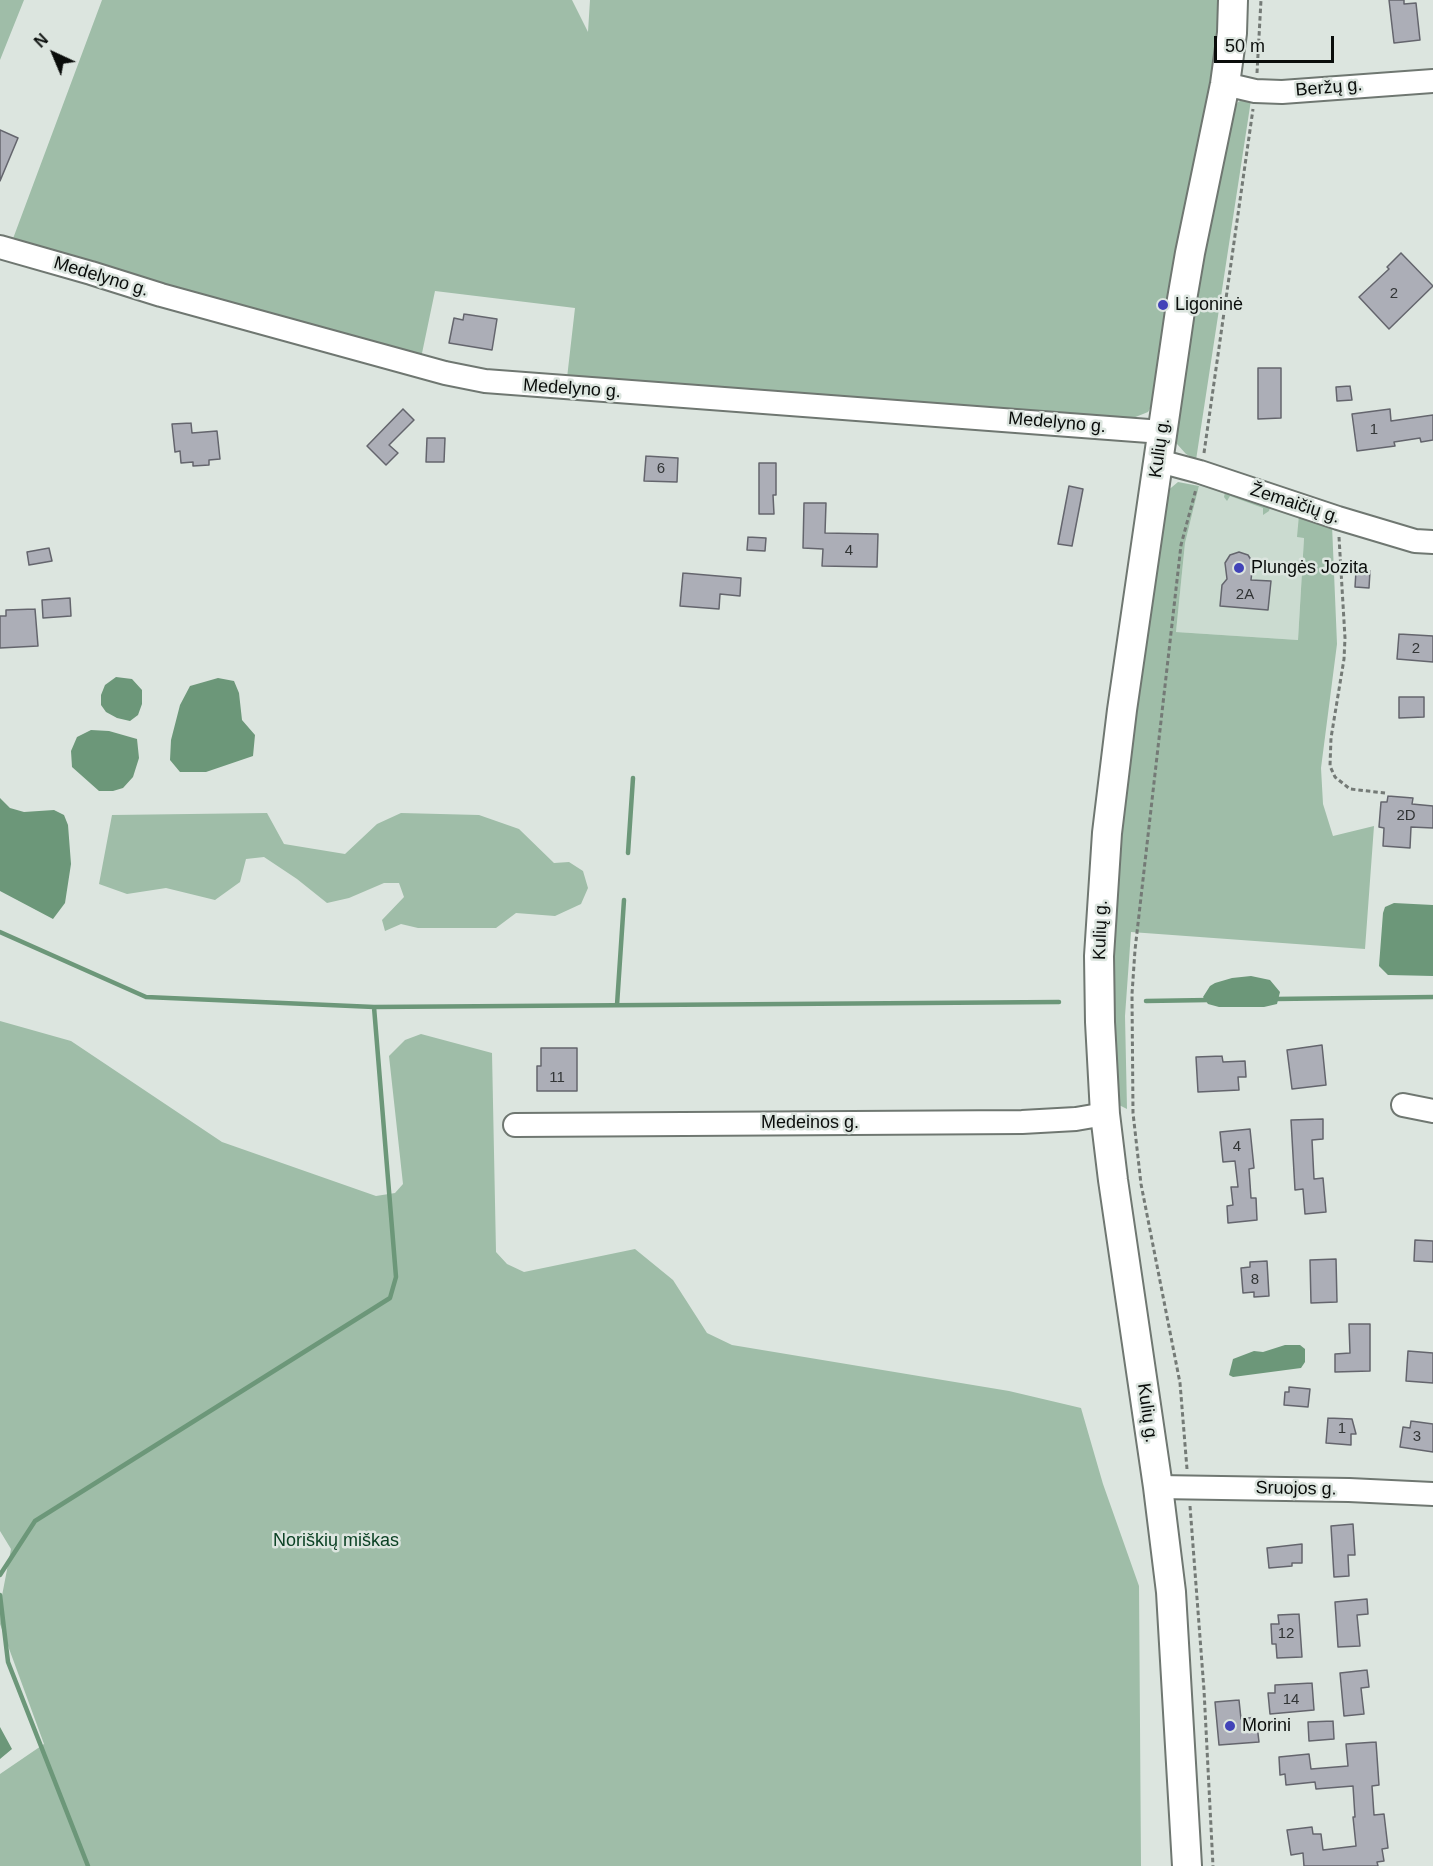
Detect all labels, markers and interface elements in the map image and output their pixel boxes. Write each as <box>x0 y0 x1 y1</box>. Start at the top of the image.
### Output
north arrow <box>24 24 84 84</box>
scale bar <box>1217 24 1337 62</box>
text: N <box>31 31 51 51</box>
text: 50 m <box>1225 36 1265 56</box>
street label: Beržų g. <box>1295 74 1363 102</box>
street label: Medelyno g. <box>51 252 151 302</box>
house number: 2 <box>1390 285 1398 303</box>
place label: Ligoninė <box>1175 294 1243 316</box>
marker: Ligoninė <box>1156 298 1170 312</box>
street label: Medelyno g. <box>522 375 622 403</box>
street label: Medelyno g. <box>1007 408 1107 438</box>
street label: Kulių g. <box>1145 417 1175 479</box>
house number: 1 <box>1370 421 1378 439</box>
house number: 6 <box>657 460 665 478</box>
street label: Žemaičių g. <box>1247 479 1343 529</box>
house number: 4 <box>845 542 853 560</box>
place label: Plungės Jozita <box>1251 557 1368 579</box>
marker: Plungės Jozita <box>1232 561 1246 575</box>
house number: 2A <box>1236 586 1254 604</box>
house number: 2 <box>1412 640 1420 658</box>
house number: 2D <box>1396 807 1416 825</box>
street label: Kulių g. <box>1089 900 1113 960</box>
house number: 11 <box>549 1069 565 1087</box>
street label: Medeinos g. <box>761 1112 859 1134</box>
house number: 4 <box>1233 1138 1241 1156</box>
house number: 8 <box>1251 1271 1259 1289</box>
street label: Kulių g. <box>1132 1382 1162 1444</box>
house number: 1 <box>1338 1420 1346 1438</box>
house number: 3 <box>1413 1428 1421 1446</box>
street label: Sruojos g. <box>1255 1477 1337 1501</box>
park label: Noriškių miškas <box>273 1530 399 1552</box>
house number: 12 <box>1278 1625 1294 1643</box>
house number: 14 <box>1283 1691 1299 1709</box>
place label: Morini <box>1242 1715 1291 1737</box>
marker: Morini <box>1223 1719 1237 1733</box>

